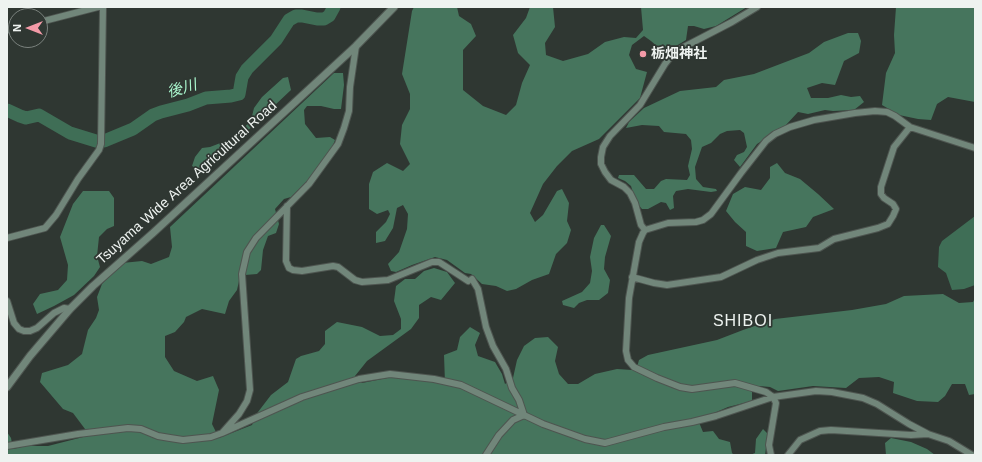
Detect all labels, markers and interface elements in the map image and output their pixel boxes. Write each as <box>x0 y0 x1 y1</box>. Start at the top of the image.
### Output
north arrow <box>8 8 48 48</box>
text: N <box>11 24 23 32</box>
place label: 栃畑神社 <box>651 46 707 62</box>
marker: 栃畑神社 <box>638 49 648 59</box>
water label: 後川 <box>165 76 199 102</box>
street label: Tsuyama Wide Area Agricultural Road <box>93 98 281 268</box>
district label: SHIBOI <box>713 312 773 332</box>

